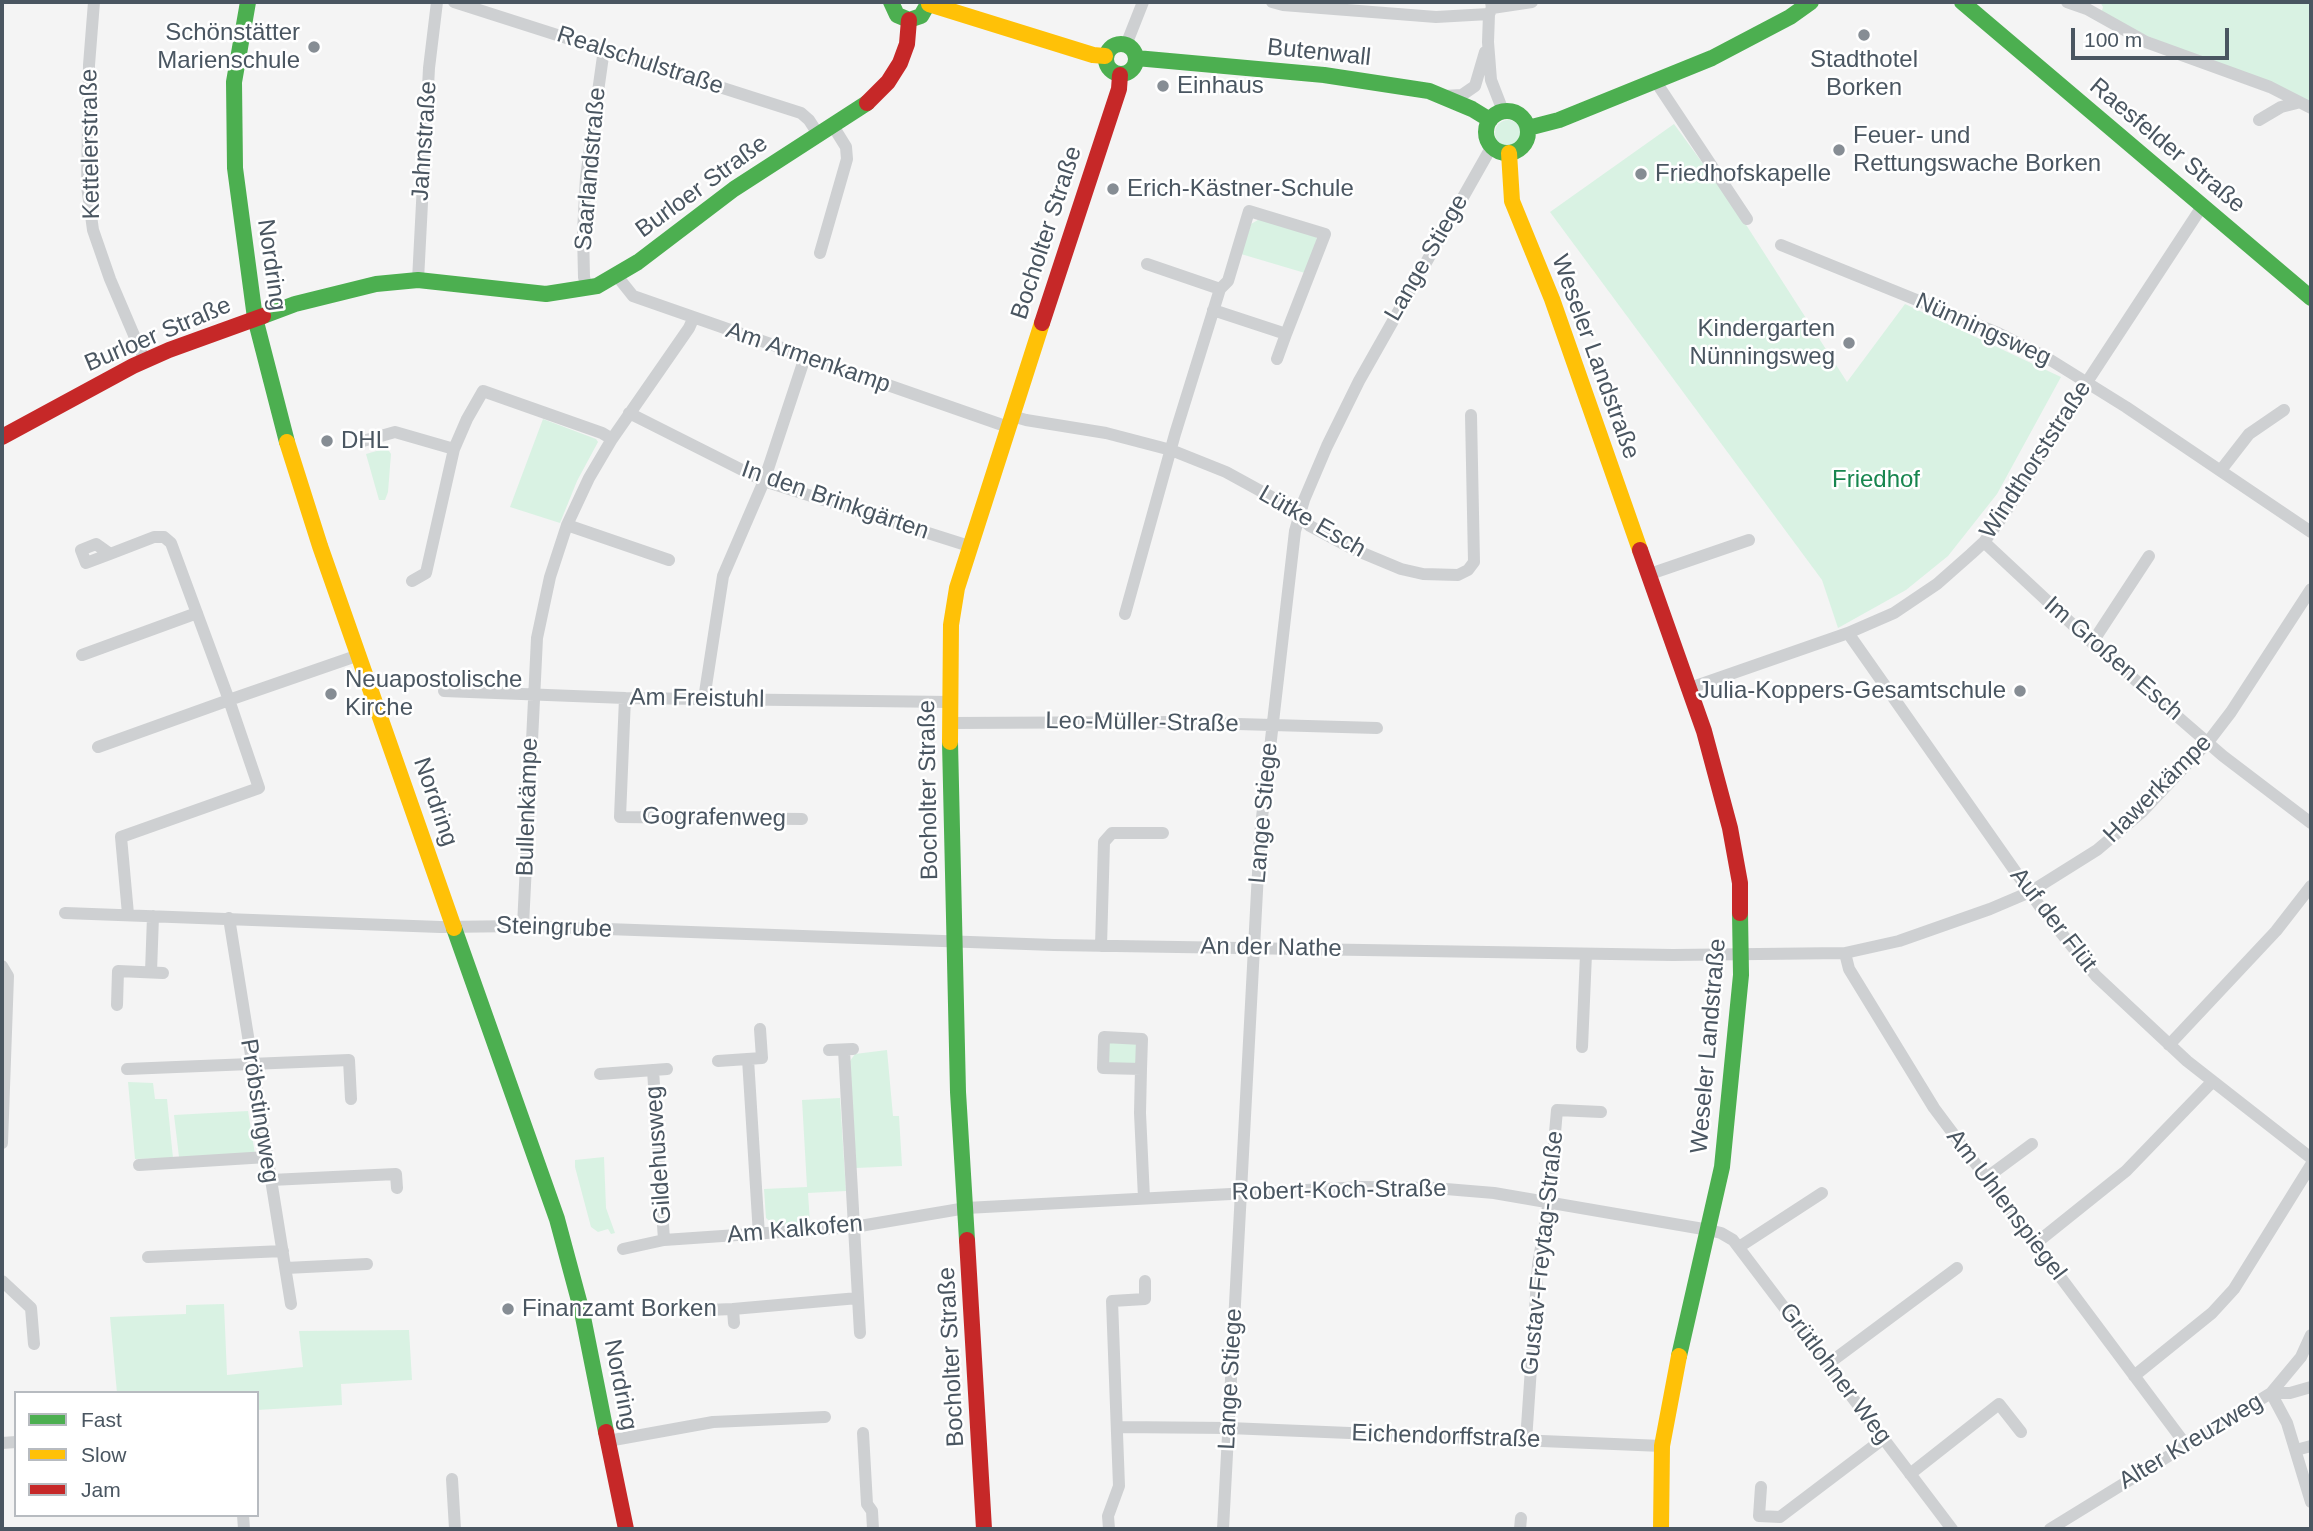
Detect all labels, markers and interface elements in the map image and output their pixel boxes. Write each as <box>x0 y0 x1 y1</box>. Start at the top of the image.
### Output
scale bar <box>2075 14 2232 58</box>
place label: Schönstätter Marienschule <box>157 19 300 75</box>
street label: Realschulstraße <box>553 21 727 101</box>
marker: Stadthotel Borken <box>1856 27 1872 43</box>
text: 100 m <box>2084 28 2142 51</box>
street label: Butenwall <box>1266 33 1372 73</box>
marker: Schönstätter Marienschule <box>306 39 322 55</box>
place label: Stadthotel Borken <box>1810 46 1918 102</box>
street label: Kettelerstraße <box>75 68 107 220</box>
place label: Einhaus <box>1177 72 1264 100</box>
street label: Raesfelder Straße <box>2083 72 2251 220</box>
marker: Einhaus <box>1155 78 1171 94</box>
street label: Jahnstraße <box>406 80 444 202</box>
street label: Saarlandstraße <box>570 86 612 252</box>
place label: Feuer- und Rettungswache Borken <box>1853 122 2101 178</box>
street label: Burloer Straße <box>630 129 774 245</box>
marker: Feuer- und Rettungswache Borken <box>1831 142 1847 158</box>
street label: Bocholter Straße <box>1005 143 1089 323</box>
place label: Friedhofskapelle <box>1655 160 1831 188</box>
marker: Friedhofskapelle <box>1633 166 1649 182</box>
place label: Erich-Kästner-Schule <box>1127 175 1354 203</box>
marker: Erich-Kästner-Schule <box>1105 181 1121 197</box>
street label: Lange Stiege <box>1379 190 1475 326</box>
street label: Nordring <box>250 217 292 313</box>
street label: Weseler Landstraße <box>1545 251 1645 463</box>
street label: Nünningsweg <box>1911 287 2055 373</box>
street label: Burloer Straße <box>81 291 235 379</box>
place label: Kindergarten Nünningsweg <box>1690 315 1835 371</box>
street label: Am Armenkamp <box>722 316 894 400</box>
marker: Kindergarten Nünningsweg <box>1841 335 1857 351</box>
street label: Windthorststraße <box>1974 376 2098 544</box>
place label: DHL <box>341 427 389 455</box>
marker: DHL <box>319 433 335 449</box>
street label: In den Brinkgärten <box>738 455 932 547</box>
park label: Friedhof <box>1832 466 1920 494</box>
street label: Lütke Esch <box>1253 480 1371 564</box>
street label: Im Großen Esch <box>2038 591 2188 727</box>
place label: Neuapostolische Kirche <box>345 666 522 722</box>
place label: Julia-Koppers-Gesamtschule <box>1698 677 2006 705</box>
street label: Am Freistuhl <box>629 683 765 715</box>
marker: Julia-Koppers-Gesamtschule <box>2012 683 2028 699</box>
marker: Neuapostolische Kirche <box>323 686 339 702</box>
street label: Bocholter Straße <box>913 700 945 880</box>
street label: Leo-Müller-Straße <box>1045 707 1239 739</box>
street label: Hawerkämpe <box>2098 729 2218 849</box>
street label: Bullenkämpe <box>511 737 545 877</box>
street label: Lange Stiege <box>1243 741 1285 885</box>
street label: Nordring <box>406 754 464 850</box>
street label: Gografenweg <box>642 802 786 834</box>
street label: Auf der Flüt <box>2003 862 2103 978</box>
street label: Steingrube <box>495 912 613 944</box>
street label: An der Nathe <box>1200 932 1342 964</box>
street label: Weseler Landstraße <box>1685 937 1733 1155</box>
street label: Pröbstingweg <box>233 1037 285 1185</box>
street label: Gildehusweg <box>640 1085 678 1225</box>
street label: Am Uhlenspiegel <box>1940 1124 2072 1286</box>
street label: Gustav-Freytag-Straße <box>1516 1129 1570 1377</box>
street label: Robert-Koch-Straße <box>1231 1175 1447 1207</box>
street label: Am Kalkofen <box>726 1210 864 1250</box>
street label: Bocholter Straße <box>933 1266 971 1448</box>
place label: Finanzamt Borken <box>522 1295 717 1323</box>
street label: Grütlohner Weg <box>1773 1298 1897 1450</box>
marker: Finanzamt Borken <box>500 1301 516 1317</box>
street label: Lange Stiege <box>1213 1308 1249 1450</box>
street label: Nordring <box>597 1337 643 1433</box>
street label: Alter Kreuzweg <box>2114 1388 2268 1496</box>
legend <box>14 1391 259 1517</box>
text: Fast <box>81 1408 122 1431</box>
street label: Eichendorffstraße <box>1351 1419 1541 1455</box>
text: Slow <box>81 1443 127 1466</box>
text: Jam <box>81 1478 121 1501</box>

